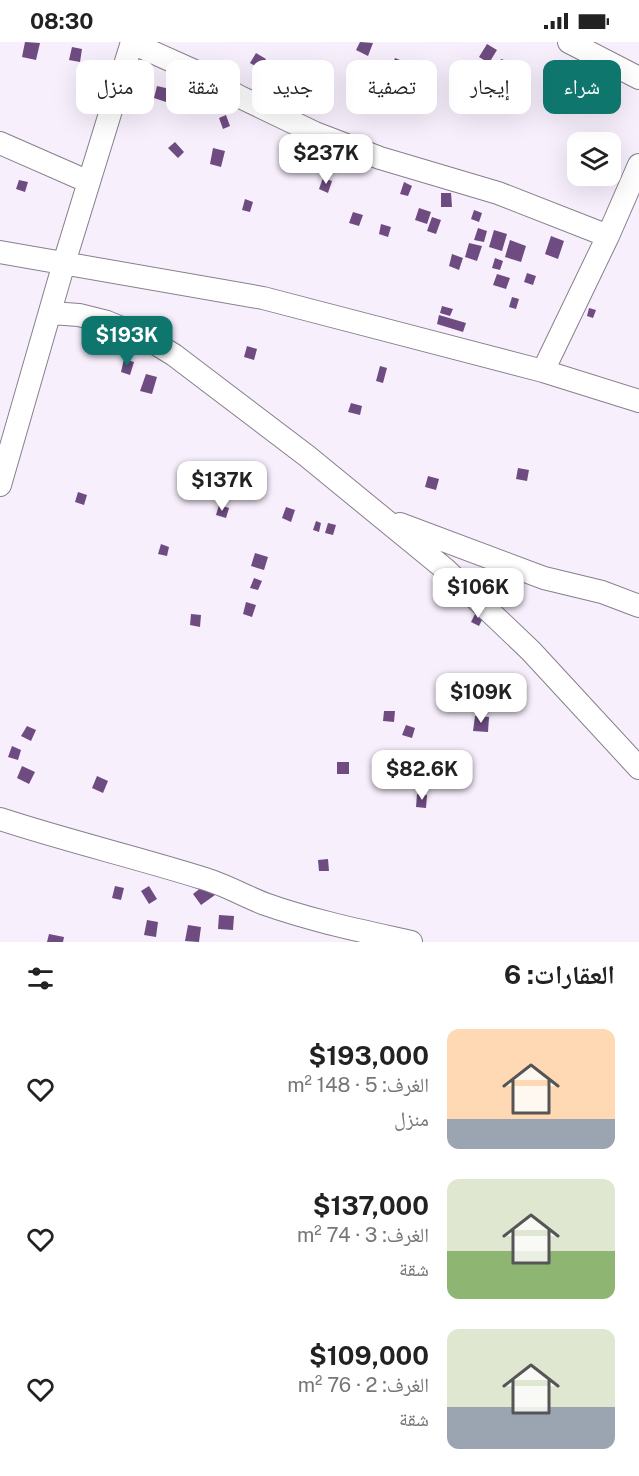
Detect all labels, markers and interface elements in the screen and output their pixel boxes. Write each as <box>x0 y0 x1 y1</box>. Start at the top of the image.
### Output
text: 08:30 <box>30 8 94 34</box>
chip: منزل <box>76 60 154 114</box>
chip: شقة <box>166 60 240 114</box>
chip: جديد <box>252 60 334 114</box>
chip: تصفية <box>346 60 437 114</box>
chip: إيجار <box>449 60 531 114</box>
chip: شراء <box>543 60 621 114</box>
map controls <box>567 132 621 186</box>
button: layers <box>567 132 621 186</box>
pin: $237K <box>284 134 368 185</box>
text: $237K <box>293 141 359 165</box>
pin: $193K <box>85 316 169 367</box>
text: $193K <box>96 323 158 347</box>
pin: $137K <box>180 461 264 512</box>
text: $137K <box>191 468 253 492</box>
pin: $106K <box>436 568 520 619</box>
text: $106K <box>447 575 509 599</box>
pin: $109K <box>439 673 523 724</box>
text: $109K <box>450 680 512 704</box>
pin: $82.6K <box>373 750 471 801</box>
text: $82.6K <box>386 757 458 781</box>
text: العقارات: 6 <box>504 959 615 990</box>
icon: filters <box>24 962 57 995</box>
text: $193,000 <box>309 1040 429 1071</box>
icon: home <box>495 1053 567 1125</box>
icon: heart <box>24 1073 57 1106</box>
text: الغرف: 5 · 148 m² <box>287 1073 429 1097</box>
text: منزل <box>394 1107 429 1131</box>
text: $137,000 <box>313 1190 429 1221</box>
icon: home <box>495 1203 567 1275</box>
icon: heart <box>24 1223 57 1256</box>
text: الغرف: 3 · 74 m² <box>297 1223 429 1247</box>
text: شقة <box>399 1257 429 1281</box>
text: $109,000 <box>309 1340 429 1371</box>
icon: home <box>495 1353 567 1425</box>
icon: heart <box>24 1373 57 1406</box>
text: الغرف: 2 · 76 m² <box>298 1373 429 1397</box>
text: شقة <box>399 1407 429 1431</box>

